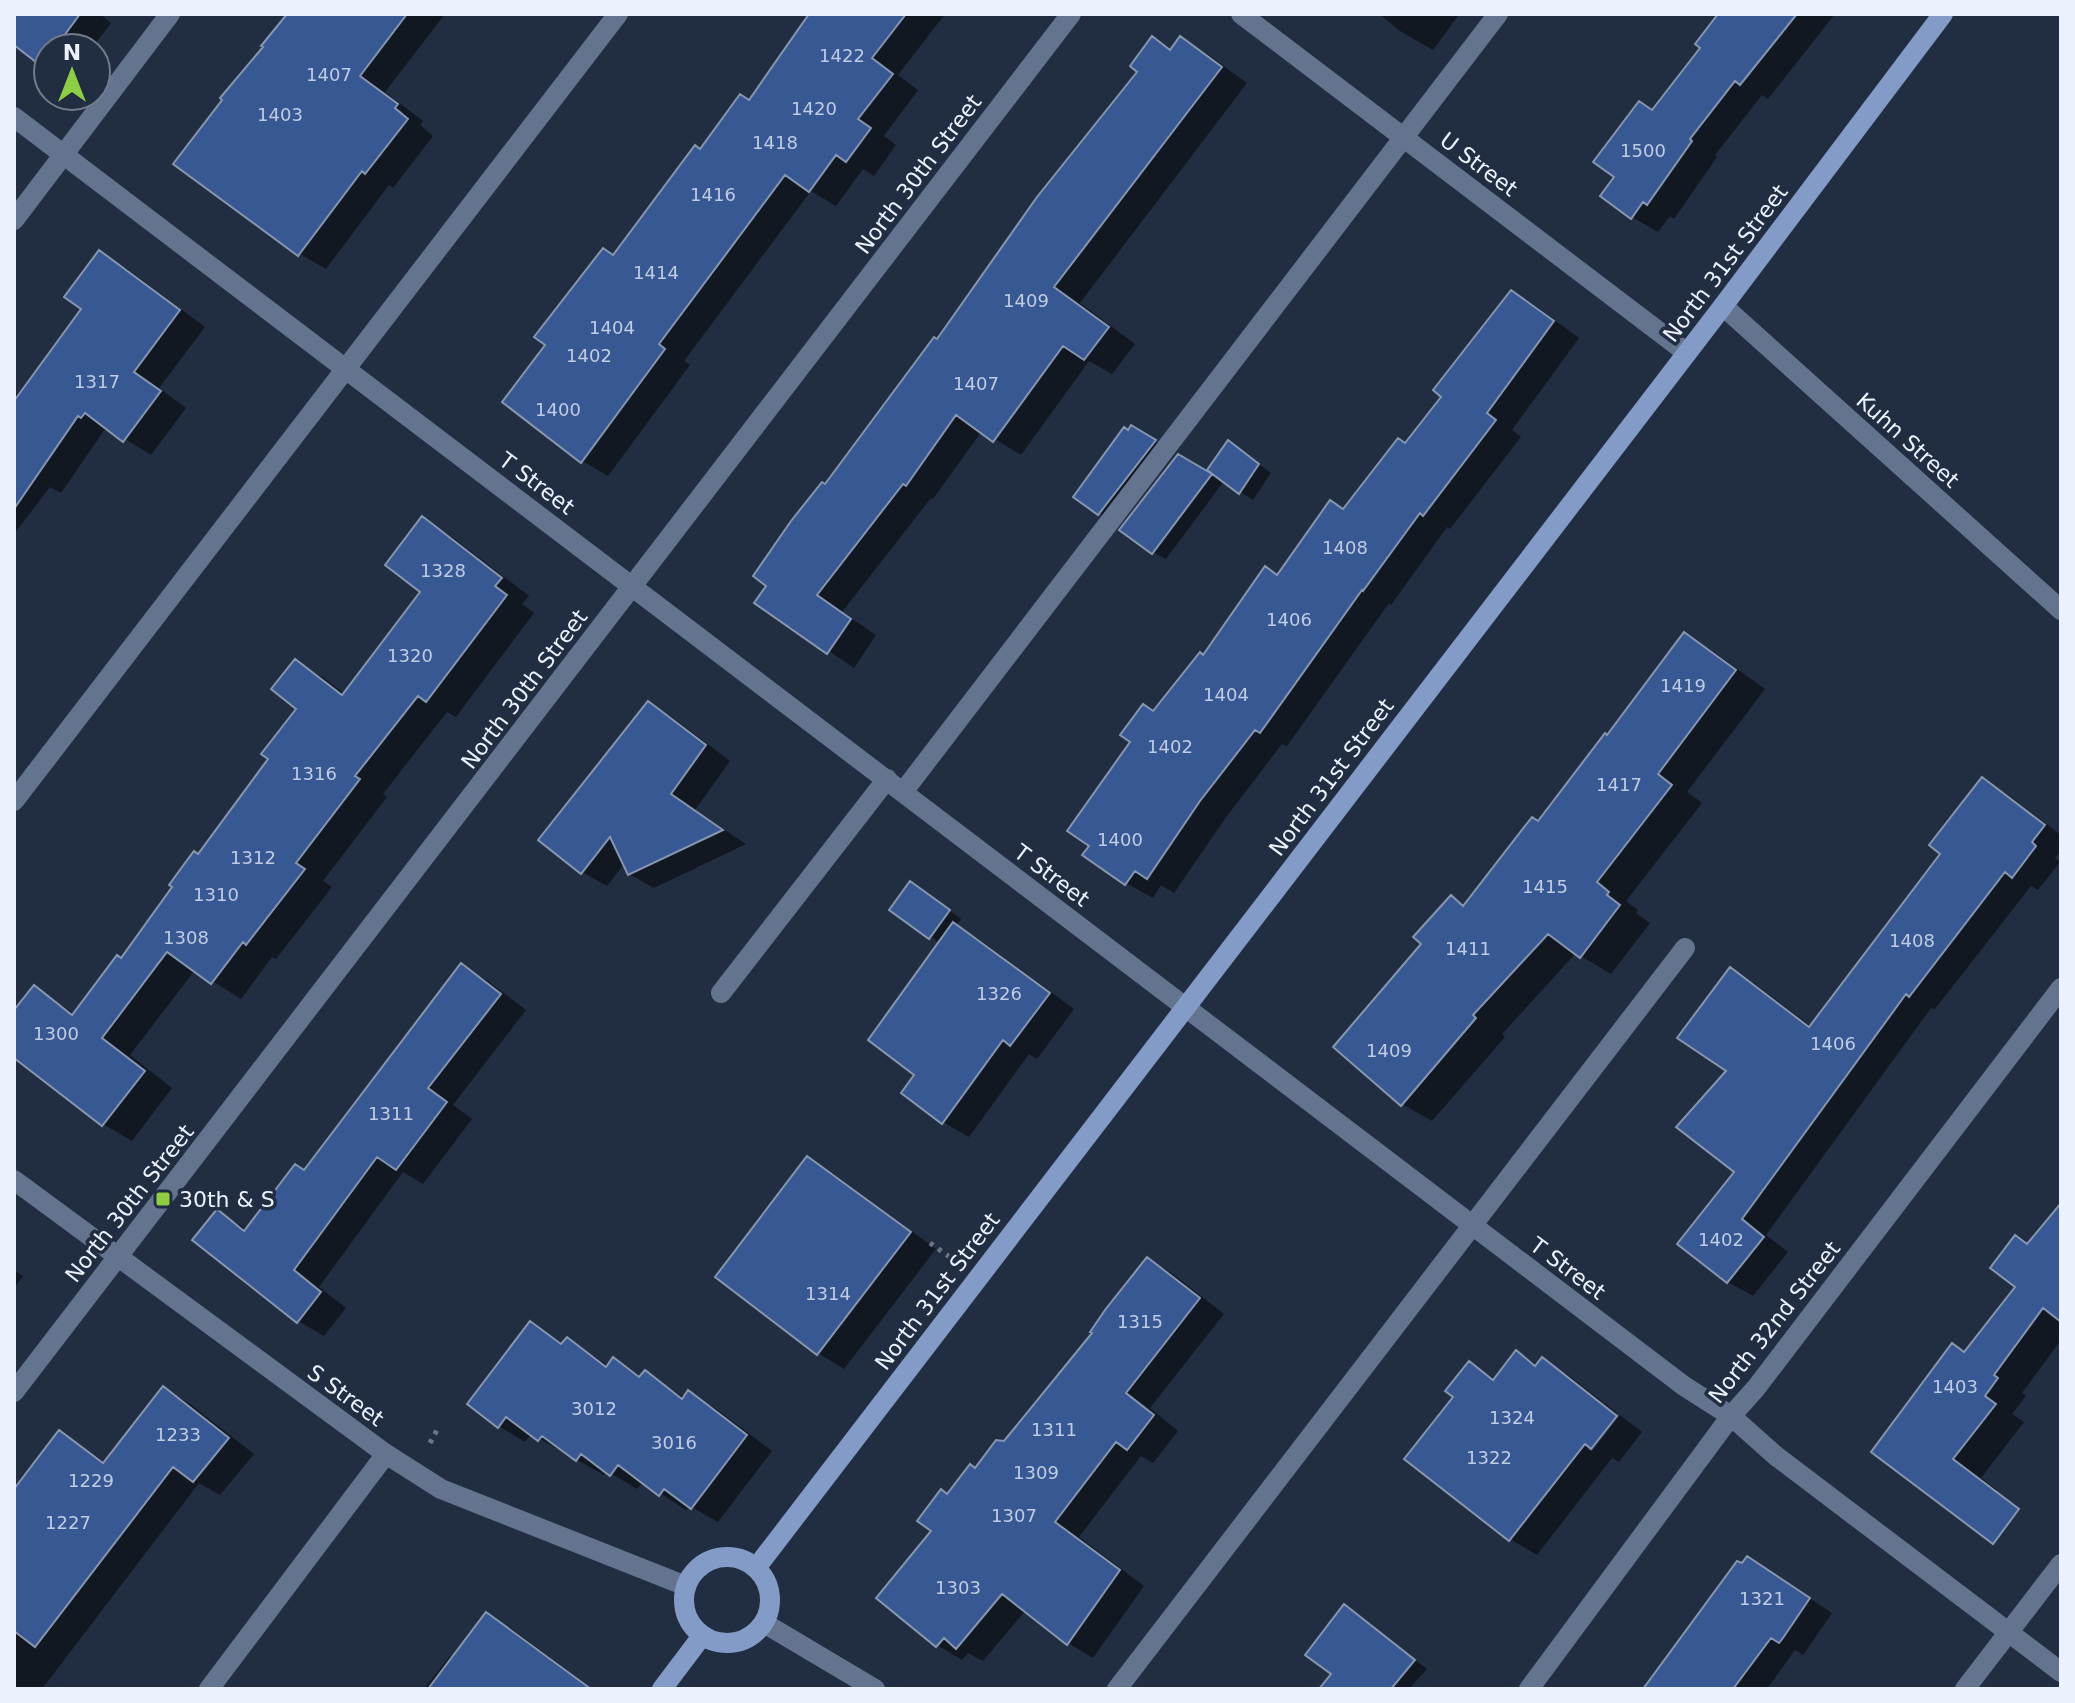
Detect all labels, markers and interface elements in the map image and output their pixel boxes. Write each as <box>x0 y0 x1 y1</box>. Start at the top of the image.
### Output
north arrow <box>32 32 112 112</box>
text: N <box>63 40 81 65</box>
house number: 1422 <box>819 45 865 66</box>
house number: 1407 <box>306 64 352 85</box>
street label: North 30th Street <box>850 89 987 259</box>
house number: 1420 <box>791 98 837 119</box>
house number: 1403 <box>257 104 303 125</box>
street label: U Street <box>1435 127 1522 202</box>
house number: 1418 <box>752 132 798 153</box>
house number: 1500 <box>1620 140 1666 161</box>
street label: North 31st Street <box>1658 179 1793 347</box>
house number: 1416 <box>690 184 736 205</box>
house number: 1414 <box>633 262 679 283</box>
house number: 1409 <box>1003 290 1049 311</box>
house number: 1404 <box>589 317 635 338</box>
house number: 1402 <box>566 345 612 366</box>
house number: 1317 <box>74 371 120 392</box>
house number: 1407 <box>953 373 999 394</box>
street label: Kuhn Street <box>1851 388 1964 493</box>
house number: 1400 <box>535 399 581 420</box>
street label: T Street <box>494 447 579 520</box>
house number: 1408 <box>1322 537 1368 558</box>
house number: 1328 <box>420 560 466 581</box>
street label: North 30th Street <box>456 604 593 774</box>
house number: 1406 <box>1266 609 1312 630</box>
house number: 1320 <box>387 645 433 666</box>
house number: 1419 <box>1660 675 1706 696</box>
house number: 1404 <box>1203 684 1249 705</box>
street label: North 31st Street <box>1264 693 1399 861</box>
house number: 1402 <box>1147 736 1193 757</box>
house number: 1316 <box>291 763 337 784</box>
house number: 1417 <box>1596 774 1642 795</box>
house number: 1400 <box>1097 829 1143 850</box>
street label: T Street <box>1009 839 1094 912</box>
house number: 1312 <box>230 847 276 868</box>
house number: 1415 <box>1522 876 1568 897</box>
house number: 1310 <box>193 884 239 905</box>
house number: 1308 <box>163 927 209 948</box>
house number: 1408 <box>1889 930 1935 951</box>
house number: 1411 <box>1445 938 1491 959</box>
house number: 1326 <box>976 983 1022 1004</box>
house number: 1300 <box>33 1023 79 1044</box>
house number: 1406 <box>1810 1033 1856 1054</box>
house number: 1409 <box>1366 1040 1412 1061</box>
house number: 1311 <box>368 1103 414 1124</box>
street label: North 30th Street <box>60 1119 199 1287</box>
place label: 30th & S <box>179 1187 275 1212</box>
marker: 30th & S <box>154 1190 172 1208</box>
street label: North 31st Street <box>870 1207 1005 1375</box>
house number: 1402 <box>1698 1229 1744 1250</box>
street label: T Street <box>1525 1232 1610 1305</box>
street label: North 32nd Street <box>1704 1236 1846 1408</box>
house number: 1314 <box>805 1283 851 1304</box>
house number: 1315 <box>1117 1311 1163 1332</box>
street label: S Street <box>303 1359 389 1432</box>
house number: 1403 <box>1932 1376 1978 1397</box>
house number: 3012 <box>571 1398 617 1419</box>
house number: 1324 <box>1489 1407 1535 1428</box>
house number: 1311 <box>1031 1419 1077 1440</box>
house number: 1233 <box>155 1424 201 1445</box>
house number: 3016 <box>651 1432 697 1453</box>
house number: 1322 <box>1466 1447 1512 1468</box>
house number: 1309 <box>1013 1462 1059 1483</box>
house number: 1229 <box>68 1470 114 1491</box>
house number: 1307 <box>991 1505 1037 1526</box>
house number: 1227 <box>45 1512 91 1533</box>
house number: 1303 <box>935 1577 981 1598</box>
house number: 1321 <box>1739 1588 1785 1609</box>

